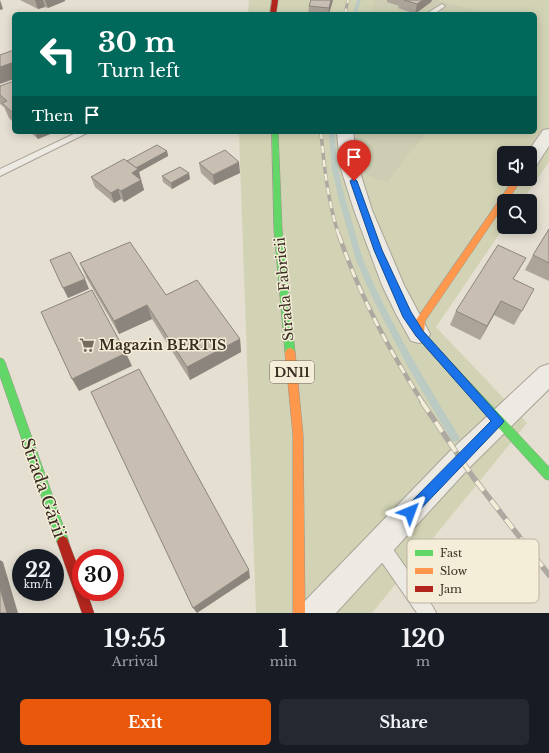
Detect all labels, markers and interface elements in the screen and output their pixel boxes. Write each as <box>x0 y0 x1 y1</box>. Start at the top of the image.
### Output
text: 30 m <box>98 25 175 60</box>
icon: left <box>32 28 84 80</box>
text: Turn left <box>98 60 180 82</box>
icon: arrive <box>81 104 103 126</box>
text: Then <box>32 106 73 125</box>
pin <box>337 140 371 181</box>
icon: arrive <box>343 146 365 168</box>
map controls <box>497 146 537 234</box>
button: sound <box>497 146 537 186</box>
button: search <box>497 194 537 234</box>
street label: Strada Fabricii <box>270 236 298 342</box>
supermarket icon: Magazin BERTIS <box>78 336 96 354</box>
place label: Magazin BERTIS <box>99 336 226 354</box>
road number: DN11 <box>270 361 314 383</box>
street label: Strada Gării <box>16 435 70 541</box>
position arrow <box>389 491 431 533</box>
legend <box>407 539 539 603</box>
text: Fast <box>440 546 463 560</box>
speed limit sign: 30 <box>72 549 124 601</box>
text: 22 <box>25 558 51 582</box>
text: Slow <box>440 564 468 578</box>
text: km/h <box>24 578 52 591</box>
text: Jam <box>438 582 462 596</box>
text: 19:55 <box>104 624 166 653</box>
text: 1 <box>278 624 289 653</box>
text: 120 <box>401 624 445 653</box>
text: Arrival <box>112 653 158 670</box>
text: min <box>270 653 297 670</box>
text: m <box>416 653 430 670</box>
button: Exit <box>20 699 271 745</box>
button: Share <box>279 699 529 745</box>

